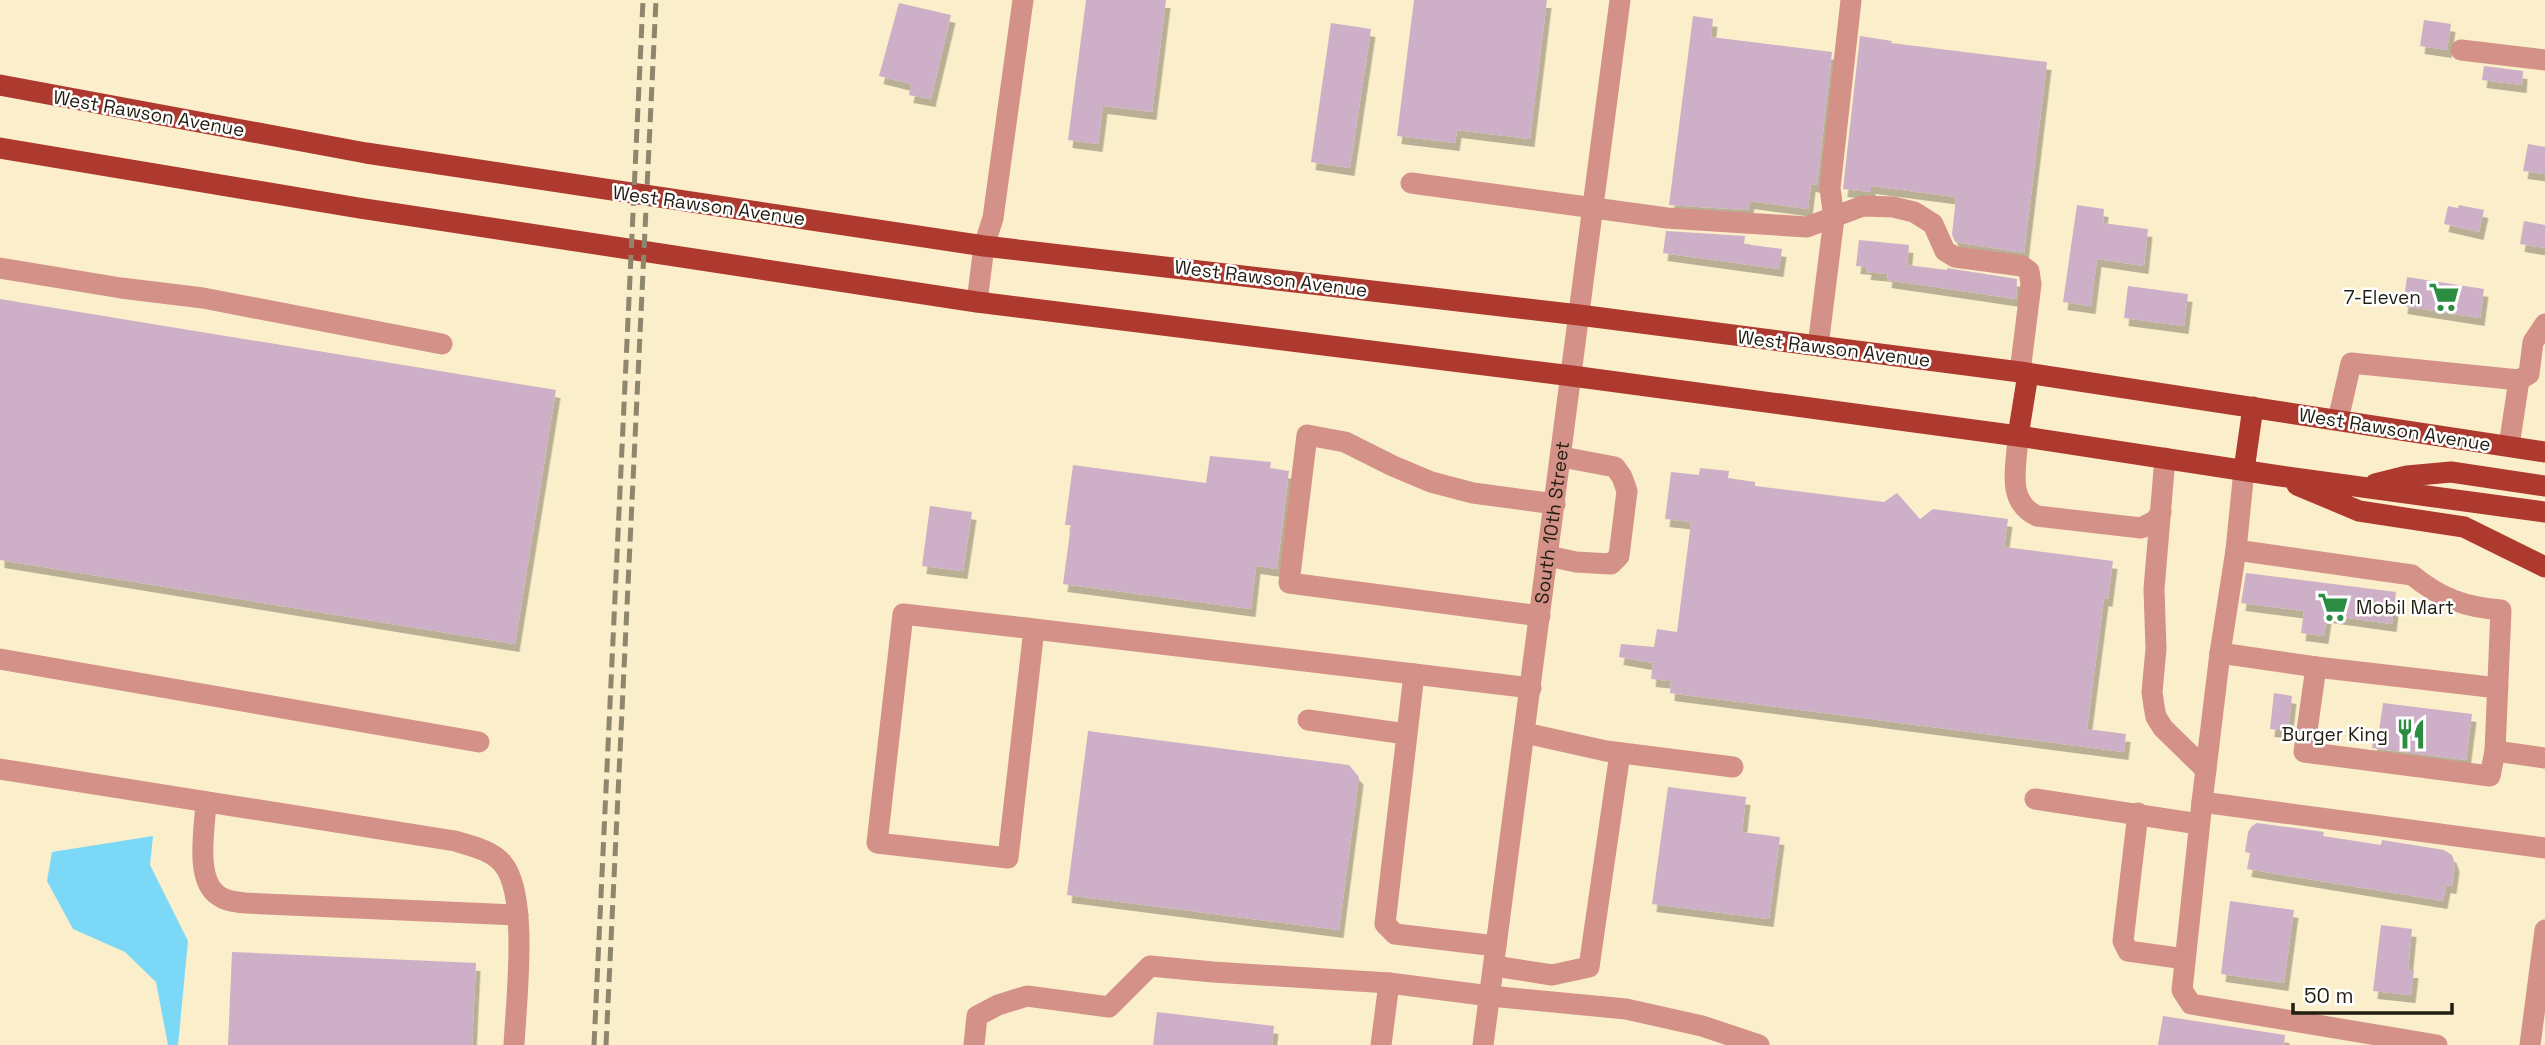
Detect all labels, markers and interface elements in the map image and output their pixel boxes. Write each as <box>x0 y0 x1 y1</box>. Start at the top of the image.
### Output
street label: West Rawson Avenue <box>51 84 247 143</box>
street label: West Rawson Avenue <box>611 180 807 231</box>
street label: West Rawson Avenue <box>1173 254 1369 303</box>
supermarket icon: 7-Eleven <box>2427 280 2461 314</box>
place label: 7-Eleven <box>2344 285 2421 310</box>
street label: West Rawson Avenue <box>1736 324 1932 373</box>
street label: West Rawson Avenue <box>2297 402 2493 457</box>
street label: South 10th Street <box>1529 440 1575 605</box>
supermarket icon: Mobil Mart <box>2316 590 2350 624</box>
place label: Mobil Mart <box>2356 595 2454 620</box>
restaurant icon: Burger King <box>2394 717 2428 751</box>
place label: Burger King <box>2281 722 2388 747</box>
scale bar <box>2293 972 2452 1016</box>
text: 50 m <box>2304 982 2354 1009</box>

